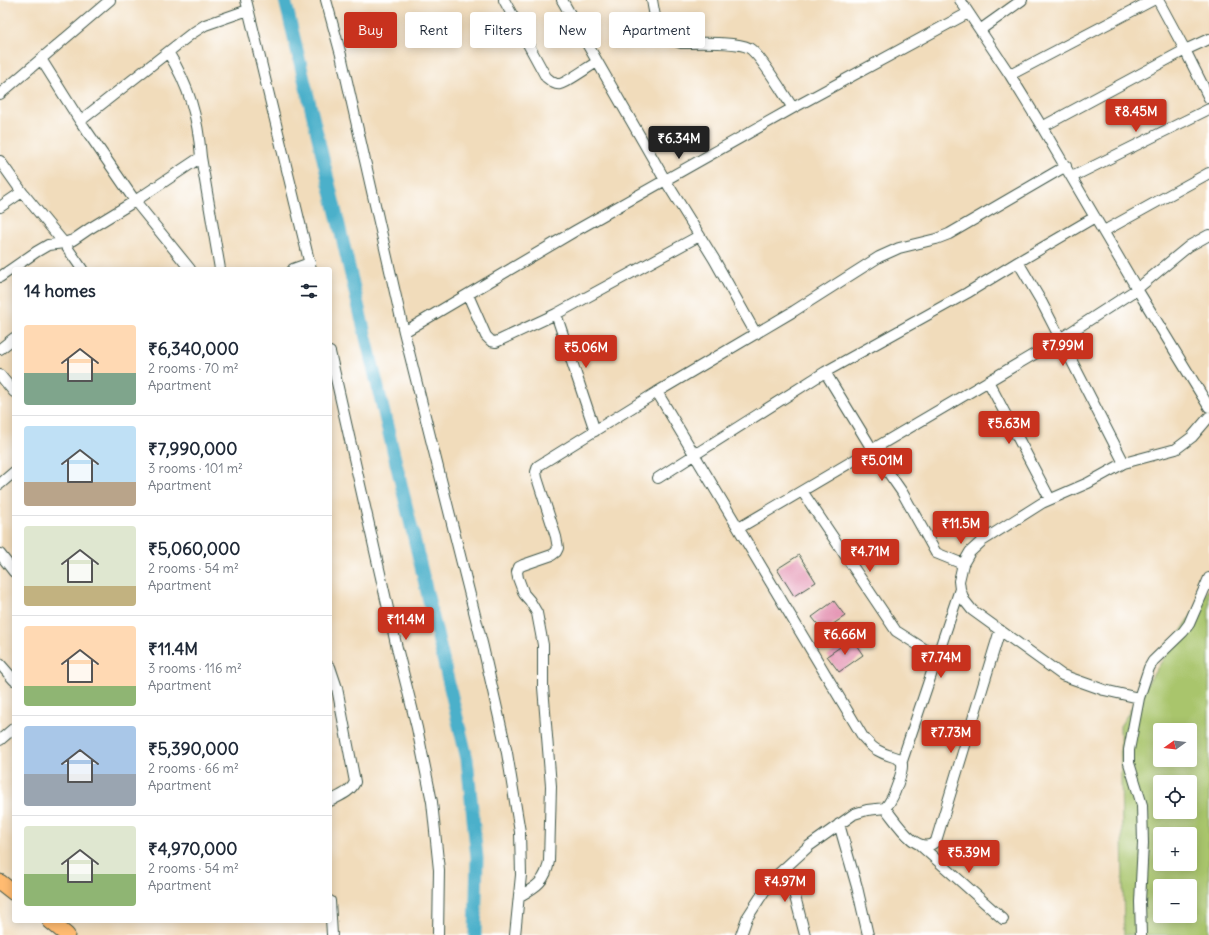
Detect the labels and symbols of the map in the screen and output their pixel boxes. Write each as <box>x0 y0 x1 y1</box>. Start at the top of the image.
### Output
pin: ₹8.45M <box>1103 99 1169 133</box>
pin: ₹6.34M <box>646 126 712 160</box>
pin: ₹7.99M <box>1030 333 1096 367</box>
pin: ₹5.06M <box>553 335 619 369</box>
pin: ₹5.63M <box>976 411 1042 445</box>
pin: ₹5.01M <box>849 448 915 482</box>
pin: ₹11.5M <box>928 511 994 545</box>
pin: ₹4.71M <box>837 539 903 573</box>
pin: ₹11.4M <box>373 607 439 641</box>
pin: ₹6.66M <box>812 622 878 656</box>
pin: ₹7.74M <box>908 645 974 679</box>
pin: ₹7.73M <box>918 720 984 754</box>
north arrow <box>1153 723 1197 767</box>
pin: ₹5.39M <box>936 840 1002 874</box>
pin: ₹4.97M <box>752 869 818 903</box>

